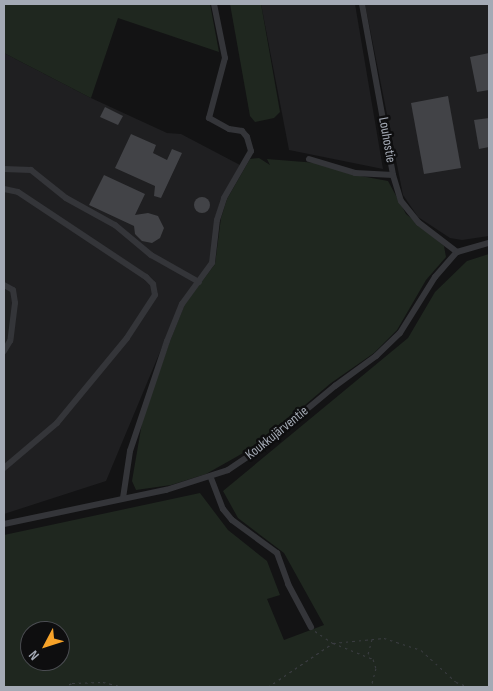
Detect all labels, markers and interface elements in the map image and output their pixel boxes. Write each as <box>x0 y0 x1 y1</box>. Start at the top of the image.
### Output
street label: Louhostie <box>375 116 399 164</box>
street label: Koukkujärventie <box>242 403 312 463</box>
north arrow <box>20 621 70 671</box>
text: N <box>25 647 43 664</box>

